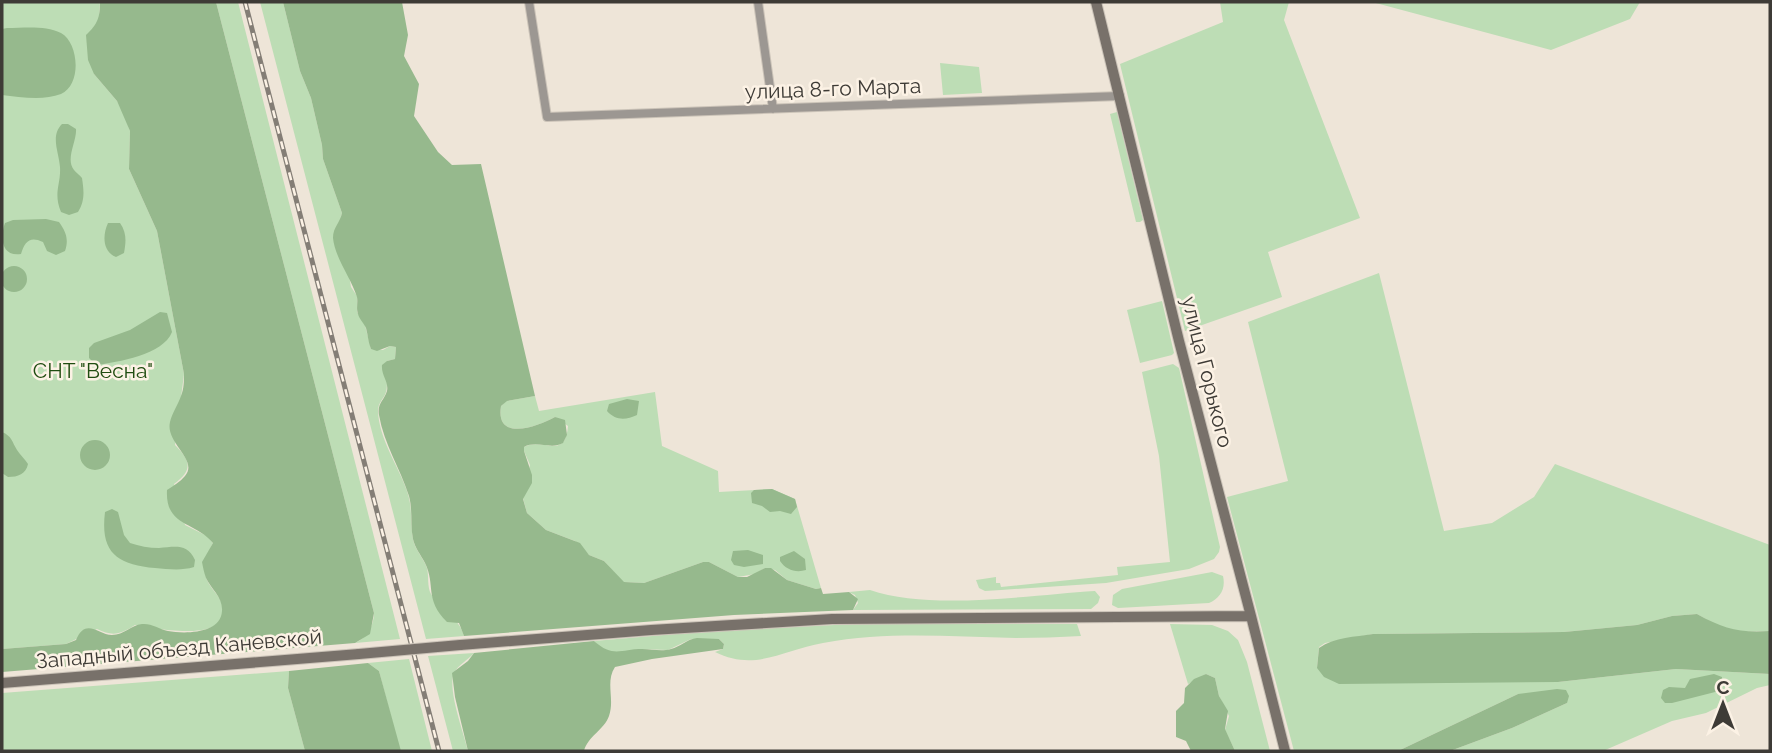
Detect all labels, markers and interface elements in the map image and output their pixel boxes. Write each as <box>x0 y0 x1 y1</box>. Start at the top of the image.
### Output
street label: улица 8-го Марта <box>744 73 922 104</box>
street label: улица Горького <box>1177 294 1238 450</box>
park label: СНТ "Весна" <box>33 358 153 383</box>
street label: Западный объезд Каневской <box>35 624 323 673</box>
north arrow <box>1688 669 1758 739</box>
text: С <box>1716 676 1730 698</box>

